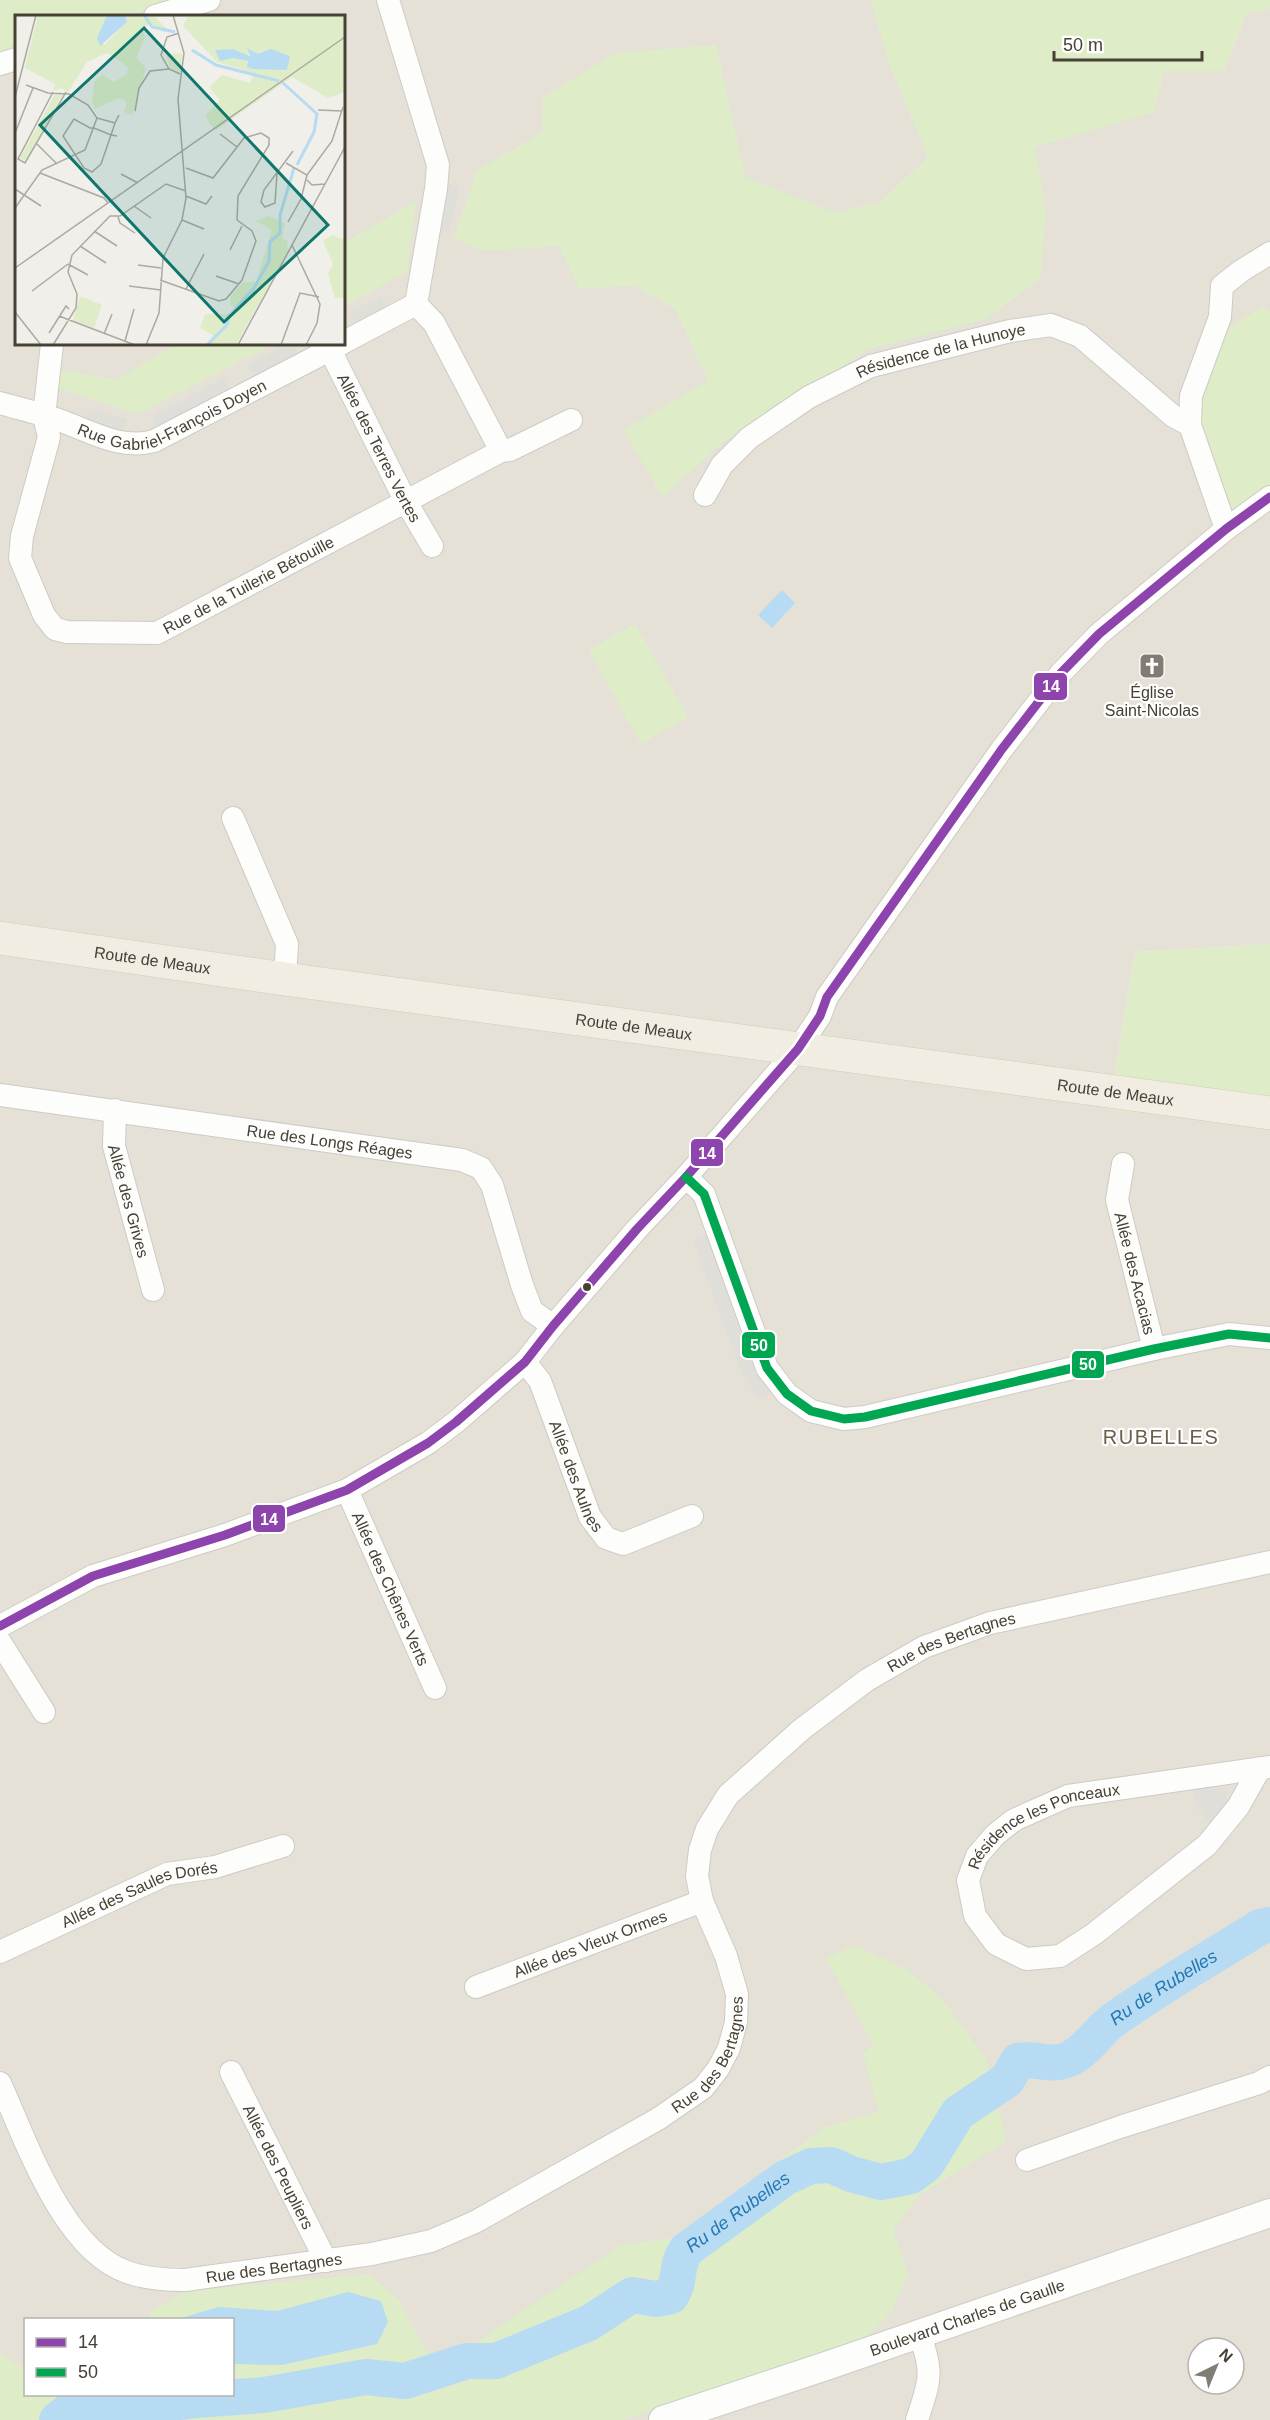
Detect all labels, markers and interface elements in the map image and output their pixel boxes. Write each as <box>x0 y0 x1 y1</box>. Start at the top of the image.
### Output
inset map <box>15 15 345 345</box>
scale bar <box>1054 24 1202 62</box>
text: 50 m <box>1063 35 1103 55</box>
street label: Résidence de la Hunoye <box>853 320 1026 381</box>
street label: Allée des Terres Vertes <box>335 371 424 525</box>
street label: Rue Gabriel-François Doyen <box>75 376 269 452</box>
street label: Rue de la Tuilerie Bétouille <box>160 533 337 637</box>
church icon: Église Saint-Nicolas <box>1137 651 1167 681</box>
line badge: 14 <box>1033 672 1068 701</box>
text: 14 <box>1042 678 1060 695</box>
place label: Église Saint-Nicolas <box>1105 683 1199 719</box>
street label: Route de Meaux <box>93 943 212 977</box>
street label: Route de Meaux <box>574 1010 693 1043</box>
street label: Route de Meaux <box>1056 1076 1175 1108</box>
street label: Rue des Longs Réages <box>246 1121 414 1161</box>
line badge: 14 <box>690 1138 724 1167</box>
street label: Allée des Grives <box>105 1143 152 1259</box>
text: 14 <box>698 1145 716 1162</box>
street label: Allée des Acacias <box>1112 1210 1159 1336</box>
unlabelled marker <box>581 1281 593 1293</box>
line badge: 50 <box>741 1331 776 1359</box>
text: 50 <box>750 1337 768 1354</box>
line badge: 50 <box>1071 1350 1105 1379</box>
text: 50 <box>1079 1356 1097 1373</box>
street label: Allée des Aulnes <box>547 1418 607 1535</box>
district label: RUBELLES <box>1103 1426 1219 1448</box>
line badge: 14 <box>252 1504 286 1533</box>
street label: Allée des Chênes Verts <box>349 1509 432 1668</box>
text: 14 <box>260 1511 278 1528</box>
street label: Rue des Bertagnes <box>884 1609 1017 1675</box>
street label: Résidence les Ponceaux <box>964 1780 1121 1871</box>
street label: Allée des Saules Dorés <box>59 1858 219 1931</box>
street label: Allée des Vieux Ormes <box>511 1907 669 1980</box>
water label: Ru de Rubelles <box>1106 1946 1221 2029</box>
street label: Rue des Bertagnes <box>668 1996 745 2116</box>
street label: Allée des Peupliers <box>240 2102 317 2232</box>
water label: Ru de Rubelles <box>682 2168 794 2257</box>
street label: Rue des Bertagnes <box>205 2250 343 2286</box>
street label: Boulevard Charles de Gaulle <box>868 2276 1067 2359</box>
legend <box>24 2318 234 2396</box>
text: 14 <box>78 2332 98 2352</box>
north arrow <box>1186 2336 1246 2396</box>
text: N <box>1216 2345 1236 2366</box>
text: 50 <box>78 2362 98 2382</box>

